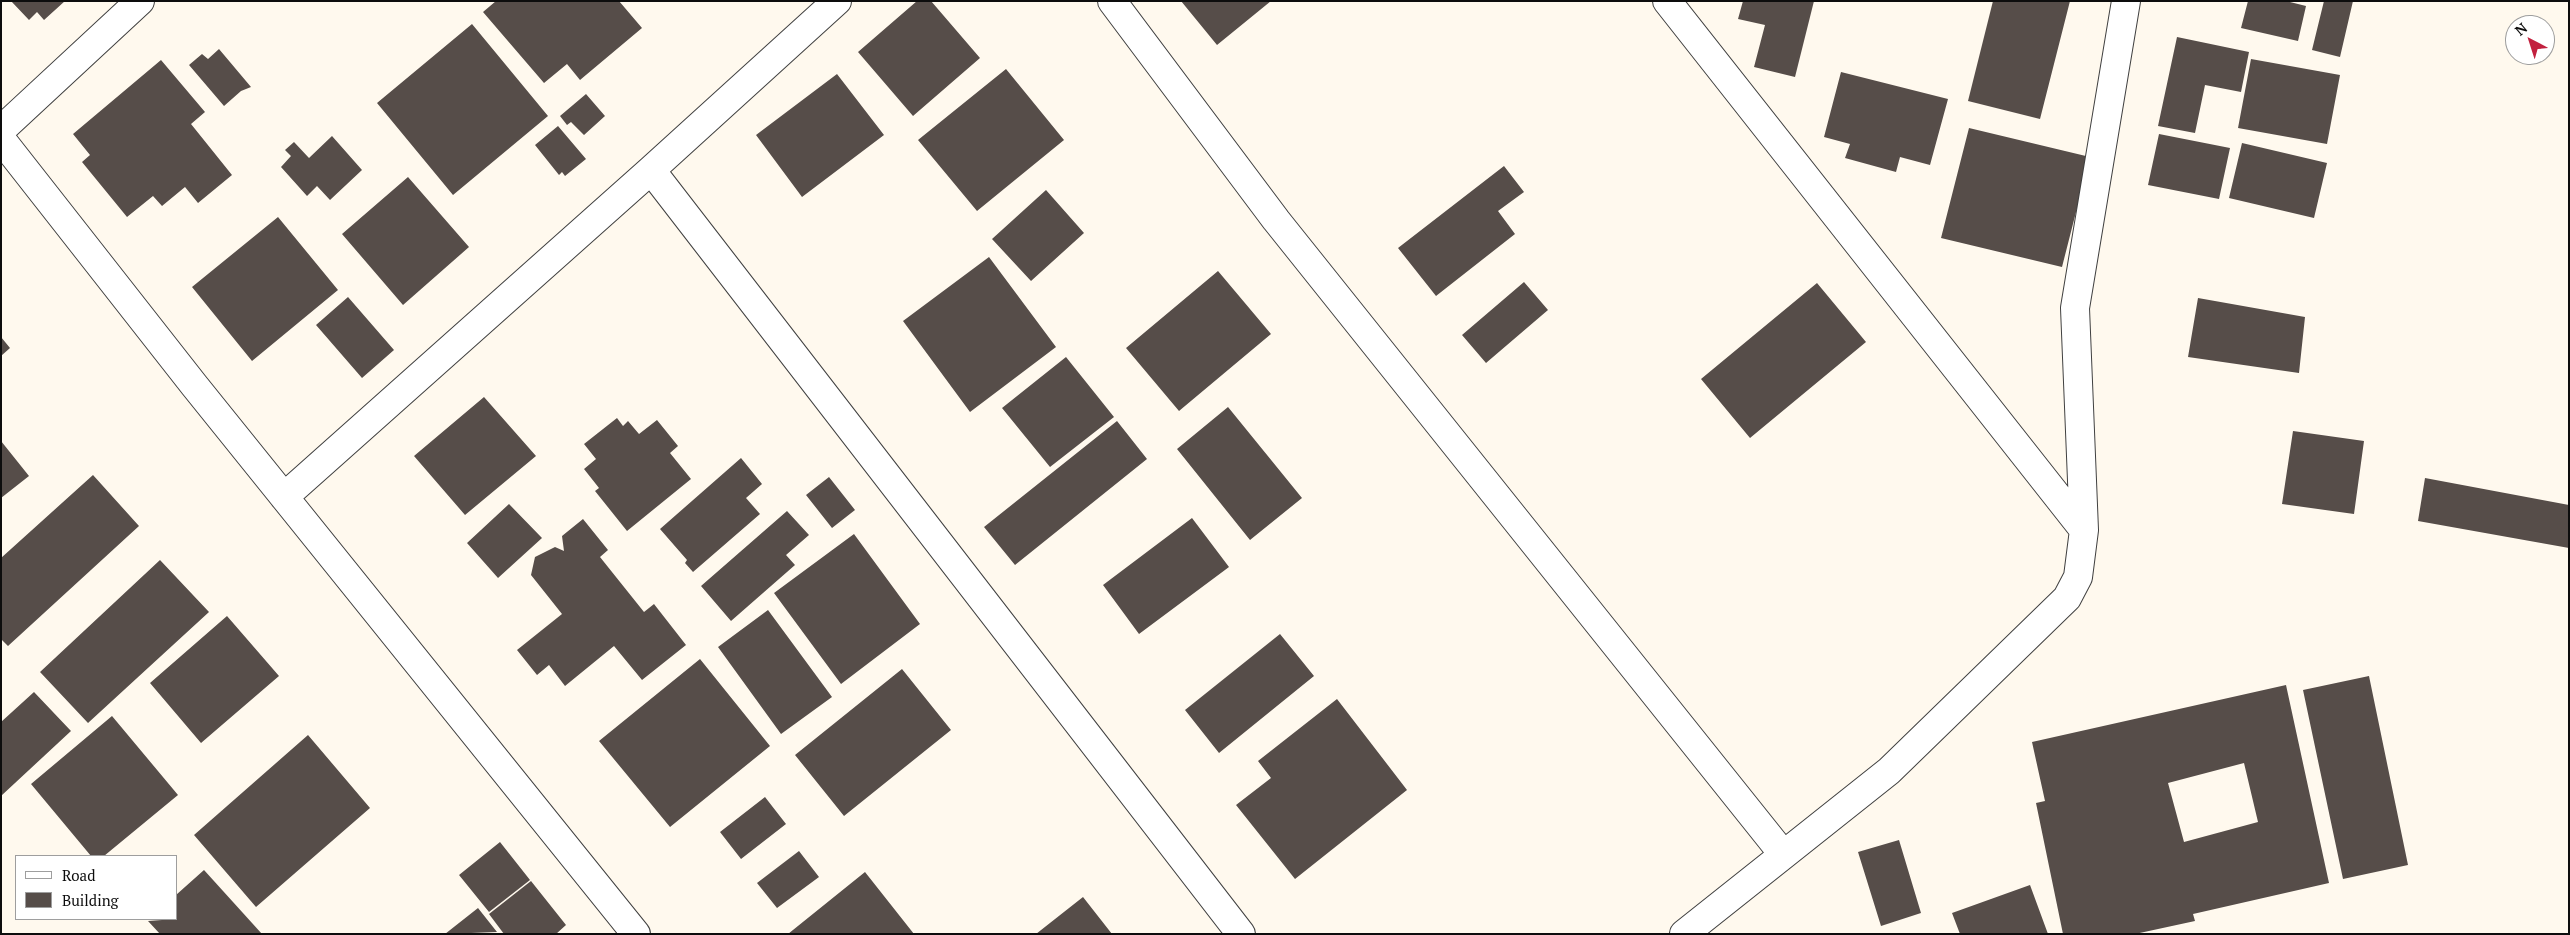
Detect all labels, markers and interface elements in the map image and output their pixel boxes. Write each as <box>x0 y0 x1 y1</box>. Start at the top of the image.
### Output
north arrow <box>2505 15 2555 65</box>
text: N <box>2511 18 2531 40</box>
legend <box>15 855 178 920</box>
text: Road <box>62 865 95 885</box>
text: Building <box>62 890 119 910</box>

